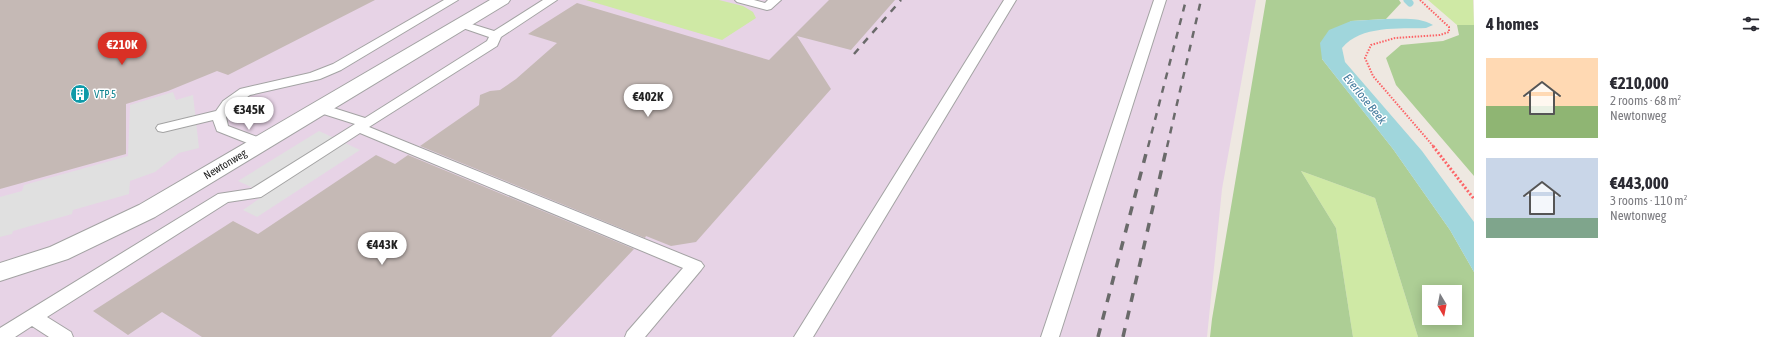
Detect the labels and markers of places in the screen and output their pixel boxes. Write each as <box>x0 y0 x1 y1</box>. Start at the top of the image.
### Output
pin: €210K <box>94 32 150 66</box>
building icon: VTP 5 <box>69 83 91 105</box>
pin: €402K <box>620 84 676 118</box>
place label: VTP 5 <box>94 88 116 100</box>
pin: €345K <box>221 97 277 131</box>
pin: €443K <box>354 232 410 266</box>

